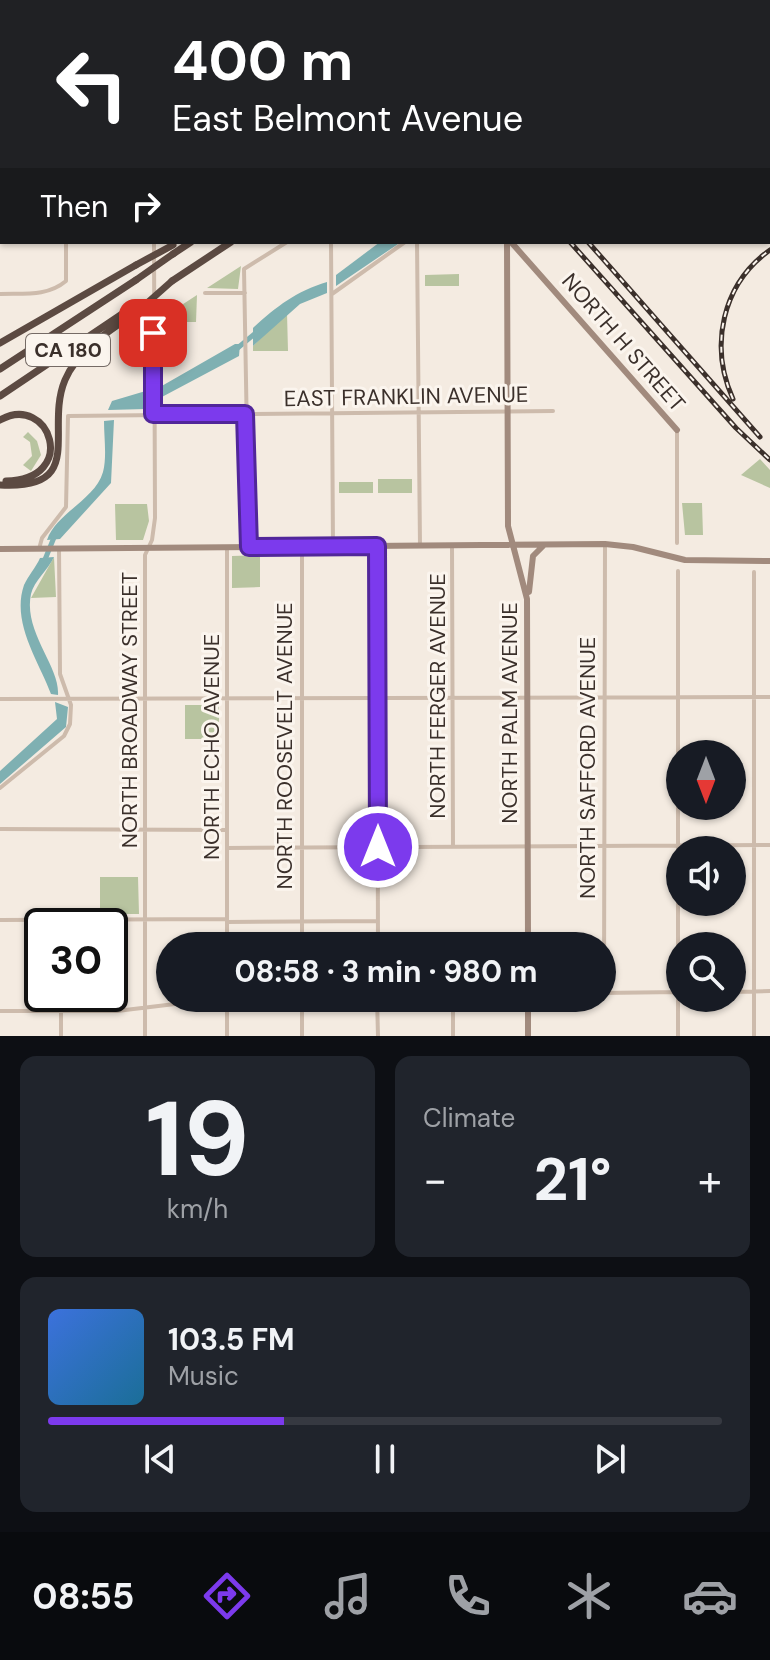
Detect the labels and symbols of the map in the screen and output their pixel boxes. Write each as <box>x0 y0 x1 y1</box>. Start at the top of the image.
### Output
street label: NORTH H STREET <box>555 267 692 418</box>
pin <box>119 299 187 367</box>
road number: CA 180 <box>26 334 110 366</box>
street label: EAST FRANKLIN AVENUE <box>283 380 529 413</box>
street label: NORTH BROADWAY STREET <box>115 572 144 848</box>
street label: NORTH FERGER AVENUE <box>423 573 452 819</box>
street label: NORTH PALM AVENUE <box>495 602 524 824</box>
street label: NORTH ROOSEVELT AVENUE <box>270 603 299 889</box>
street label: NORTH ECHO AVENUE <box>197 634 226 860</box>
street label: NORTH SAFFORD AVENUE <box>573 637 602 899</box>
north arrow <box>666 740 746 820</box>
position arrow <box>336 805 420 889</box>
speed limit sign: 30 <box>24 908 128 1012</box>

